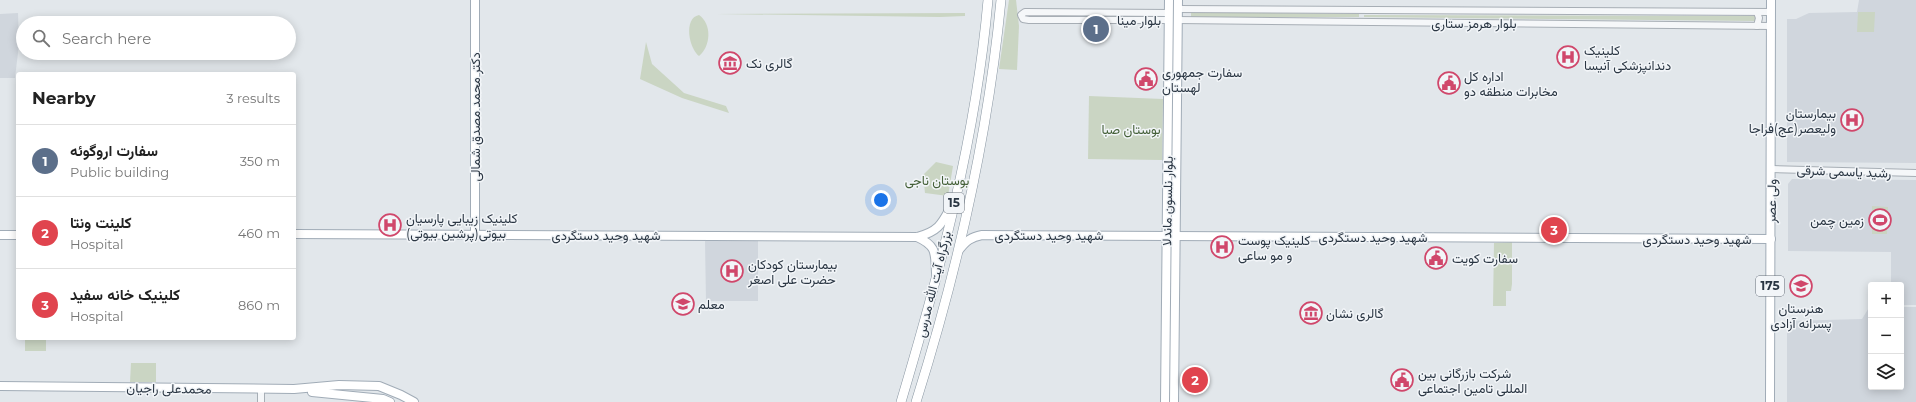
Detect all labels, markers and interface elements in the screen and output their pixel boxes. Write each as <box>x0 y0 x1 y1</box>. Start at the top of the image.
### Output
street label: بلوار مینا <box>1117 12 1161 29</box>
pin: 1 <box>1083 14 1109 44</box>
street label: بلوار هرمز ستاری <box>1431 15 1517 32</box>
search box <box>16 16 296 60</box>
icon: search <box>30 27 52 49</box>
text: Search here <box>62 29 151 48</box>
place label: کلینیک دندانپزشکی آنیسا <box>1584 42 1671 75</box>
hospital icon: کلینیک دندانپزشکی آنیسا <box>1555 44 1581 70</box>
museum icon: گالری نک <box>717 50 743 76</box>
street label: دکتر محمد مصدق شمالی <box>467 52 484 182</box>
place label: گالری نک <box>746 55 793 72</box>
place label: سفارت جمهوری لهستان <box>1162 64 1242 96</box>
public building icon: سفارت جمهوری لهستان <box>1133 66 1159 92</box>
place label: اداره کل مخابرات منطقه دو <box>1464 68 1558 100</box>
public building icon: اداره کل مخابرات منطقه دو <box>1436 70 1462 96</box>
text: Nearby <box>32 88 96 108</box>
text: 3 results <box>226 90 280 106</box>
place label: بیمارستان ولیعصر(عج)فراجا <box>1749 105 1836 138</box>
hospital icon: بیمارستان ولیعصر(عج)فراجا <box>1839 107 1865 133</box>
park label: بوستان صبا <box>1101 121 1161 138</box>
text: سفارت اروگوئه <box>70 141 158 160</box>
text: 1 <box>42 153 48 169</box>
text: 350 m <box>240 153 280 169</box>
street label: بلوار نلسون ماندلا <box>1158 156 1177 246</box>
street label: رشید یاسمی شرقی <box>1796 161 1892 182</box>
text: Public building <box>70 164 169 180</box>
park label: بوستان ناجی <box>905 172 970 189</box>
street label: ولی عصر <box>1763 178 1780 224</box>
your location <box>871 190 891 210</box>
road number: 15 <box>944 193 964 213</box>
sports icon: زمین چمن <box>1867 207 1893 233</box>
place label: کلینیک زیبایی پارسیان بیوتی(پرشین بیوتی) <box>406 210 518 243</box>
hospital icon: کلینیک زیبایی پارسیان بیوتی(پرشین بیوتی) <box>377 212 403 238</box>
place label: زمین چمن <box>1810 212 1864 230</box>
text: کلینت ونتا <box>70 213 132 232</box>
pin: 3 <box>1541 215 1567 245</box>
text: 2 <box>41 225 49 241</box>
text: 460 m <box>238 225 280 241</box>
street label: شهید وحید دستگردی <box>552 227 660 244</box>
street label: شهید وحید دستگردی <box>995 227 1103 244</box>
street label: بزرگراه آیت الله مدرس <box>912 229 955 339</box>
street label: شهید وحید دستگردی <box>1319 229 1427 246</box>
street label: شهید وحید دستگردی <box>1643 231 1751 248</box>
place label: کلینیک پوست و مو ساعی <box>1238 232 1310 264</box>
hospital icon: کلینیک پوست و مو ساعی <box>1209 234 1235 260</box>
text: Hospital <box>70 236 123 252</box>
public building icon: سفارت کویت <box>1423 245 1449 271</box>
place label: سفارت کویت <box>1452 250 1518 267</box>
place label: بیمارستان کودکان حضرت علی اصغر <box>747 256 837 288</box>
hospital icon: بیمارستان کودکان حضرت علی اصغر <box>719 258 745 284</box>
school or university icon: هنرستان پسرانه آزادی <box>1788 273 1814 299</box>
road number: 175 <box>1756 276 1784 296</box>
map controls <box>1868 282 1904 390</box>
button: + <box>1868 282 1904 318</box>
text: کلینیک خانه سفید <box>70 285 180 304</box>
school or university icon: معلم <box>670 291 696 317</box>
place label: معلم <box>698 296 725 313</box>
text: 3 <box>41 297 49 313</box>
text: 860 m <box>238 297 280 313</box>
museum icon: گالری نشان <box>1298 300 1324 326</box>
place label: هنرستان پسرانه آزادی <box>1770 300 1832 333</box>
place label: گالری نشان <box>1326 305 1384 322</box>
text: Hospital <box>70 308 123 324</box>
button: − <box>1868 318 1904 354</box>
button: layers <box>1868 354 1904 390</box>
pin: 2 <box>1182 365 1208 395</box>
place label: شرکت بازرگانی بین المللی تامین اجتماعی <box>1418 365 1527 397</box>
public building icon: شرکت بازرگانی بین المللی تامین اجتماعی <box>1389 367 1415 393</box>
street label: محمدعلی راجیان <box>126 379 212 398</box>

